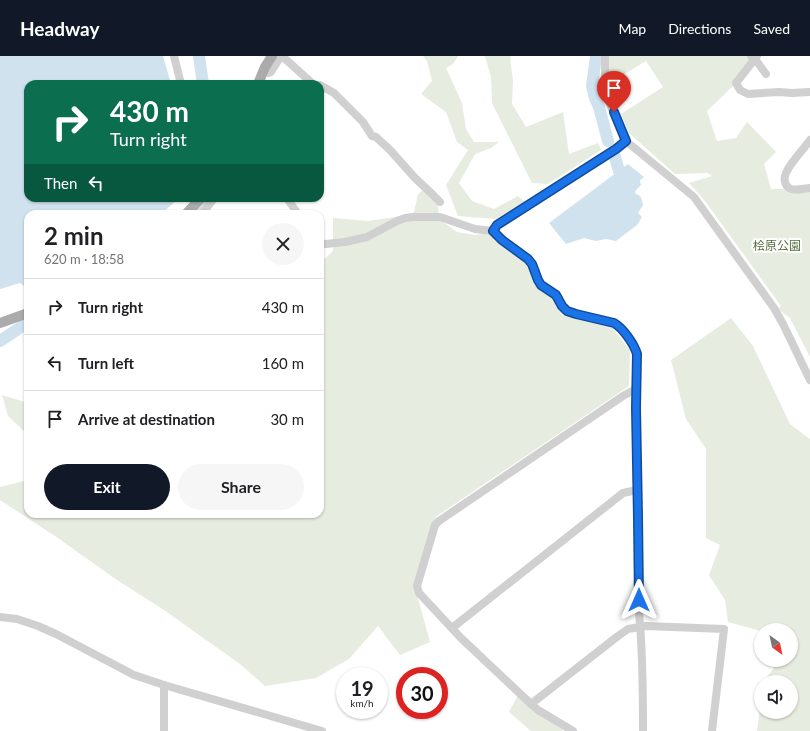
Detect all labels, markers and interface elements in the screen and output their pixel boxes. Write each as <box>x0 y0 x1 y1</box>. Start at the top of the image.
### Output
text: Headway <box>20 17 99 40</box>
text: Map <box>619 20 646 37</box>
text: Directions <box>668 20 731 37</box>
text: Saved <box>753 20 790 37</box>
pin <box>597 71 631 112</box>
icon: arrive <box>603 77 625 99</box>
text: 430 m <box>110 94 189 128</box>
icon: right <box>44 96 96 148</box>
text: Turn right <box>110 128 187 150</box>
icon: left <box>85 172 107 194</box>
text: Then <box>44 174 77 192</box>
text: 2 min <box>44 221 104 250</box>
button: close <box>262 223 304 265</box>
park label: 桧原公園 <box>753 238 801 253</box>
text: 620 m · 18:58 <box>44 251 124 267</box>
icon: right <box>44 296 66 318</box>
text: Turn right <box>78 298 143 316</box>
text: 430 m <box>262 298 304 316</box>
icon: left <box>44 352 66 374</box>
text: Turn left <box>78 354 134 372</box>
text: 160 m <box>262 354 304 372</box>
icon: arrive <box>44 408 66 430</box>
text: Arrive at destination <box>78 410 215 428</box>
text: 30 m <box>270 410 304 428</box>
button: Exit <box>44 464 170 510</box>
button: Share <box>178 464 304 510</box>
position arrow <box>618 579 660 621</box>
north arrow <box>754 623 798 667</box>
map controls <box>754 623 798 719</box>
speed limit sign: 30 <box>396 667 448 719</box>
button: sound <box>754 675 798 719</box>
text: 19 <box>350 676 374 700</box>
text: km/h <box>350 697 374 709</box>

